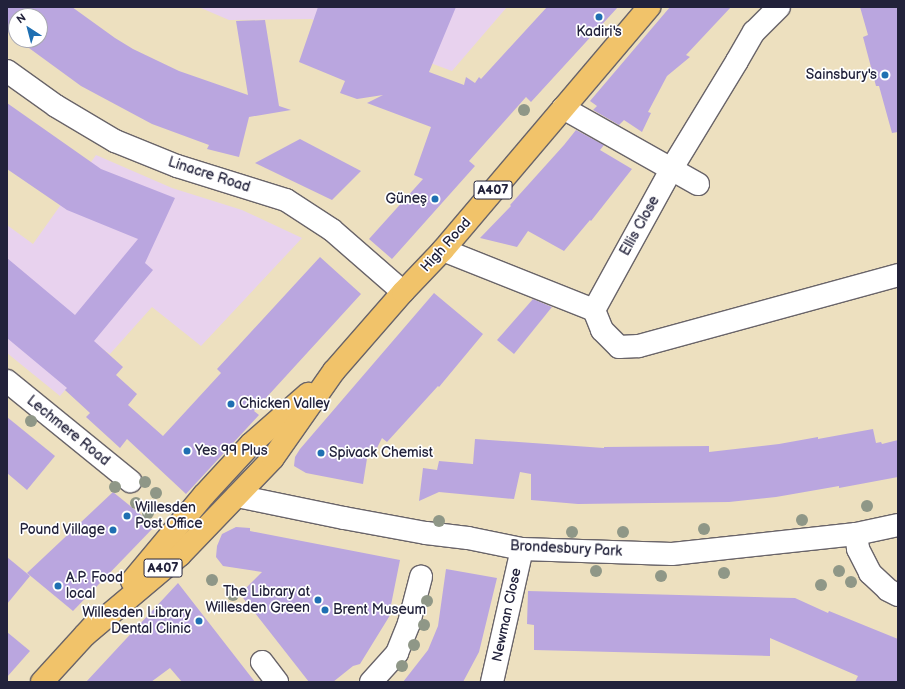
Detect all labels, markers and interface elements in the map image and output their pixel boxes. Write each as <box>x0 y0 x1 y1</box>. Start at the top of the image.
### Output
north arrow <box>8 8 48 48</box>
text: N <box>14 11 28 26</box>
marker: Kadiri's <box>594 12 604 22</box>
place label: Kadiri's <box>576 24 622 40</box>
place label: Sainsbury's <box>806 67 877 83</box>
marker: Sainsbury's <box>880 70 890 80</box>
street label: Linacre Road <box>166 154 252 196</box>
road number: A407 <box>473 179 513 201</box>
place label: Güneş <box>385 191 427 207</box>
street label: Ellis Close <box>617 193 663 259</box>
marker: Güneş <box>430 194 440 204</box>
street label: High Road <box>417 214 475 276</box>
street label: Lechmere Road <box>23 392 113 470</box>
place label: Chicken Valley <box>239 396 330 412</box>
marker: Chicken Valley <box>226 399 236 409</box>
place label: Yes 99 Plus <box>195 443 268 459</box>
place label: Spivack Chemist <box>329 445 433 461</box>
marker: Yes 99 Plus <box>182 446 192 456</box>
marker: Spivack Chemist <box>316 448 326 458</box>
place label: Willesden Post Office <box>135 500 203 532</box>
marker: Willesden Post Office <box>122 511 132 521</box>
place label: Pound Village <box>19 522 105 538</box>
marker: Pound Village <box>108 525 118 535</box>
street label: Brondesbury Park <box>509 538 623 560</box>
road number: A407 <box>143 557 183 579</box>
street label: Newman Close <box>489 567 525 663</box>
place label: A.P. Food local <box>66 570 123 602</box>
marker: A.P. Food local <box>53 581 63 591</box>
place label: The Library at Willesden Green <box>205 584 310 616</box>
marker: The Library at Willesden Green <box>313 595 323 605</box>
place label: Brent Museum <box>333 602 426 618</box>
place label: Willesden Library Dental Clinic <box>82 605 191 638</box>
marker: Brent Museum <box>320 605 330 615</box>
marker: Willesden Library Dental Clinic <box>194 616 204 626</box>

